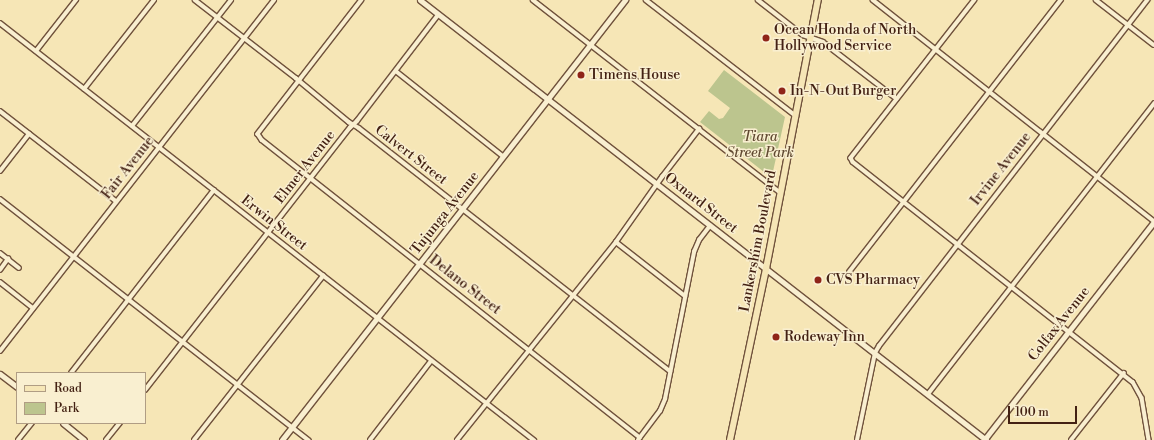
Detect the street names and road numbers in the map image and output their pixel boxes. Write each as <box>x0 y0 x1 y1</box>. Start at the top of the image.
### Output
street label: Calvert Street <box>372 122 450 188</box>
street label: Elmer Avenue <box>271 127 339 207</box>
street label: Irvine Avenue <box>967 129 1035 209</box>
street label: Fair Avenue <box>98 133 158 203</box>
street label: Tujunga Avenue <box>407 168 483 258</box>
street label: Oxnard Street <box>661 169 741 237</box>
street label: Lankershim Boulevard <box>736 169 780 313</box>
street label: Erwin Street <box>237 192 311 254</box>
street label: Delano Street <box>426 252 504 318</box>
street label: Colfax Avenue <box>1025 283 1093 365</box>

